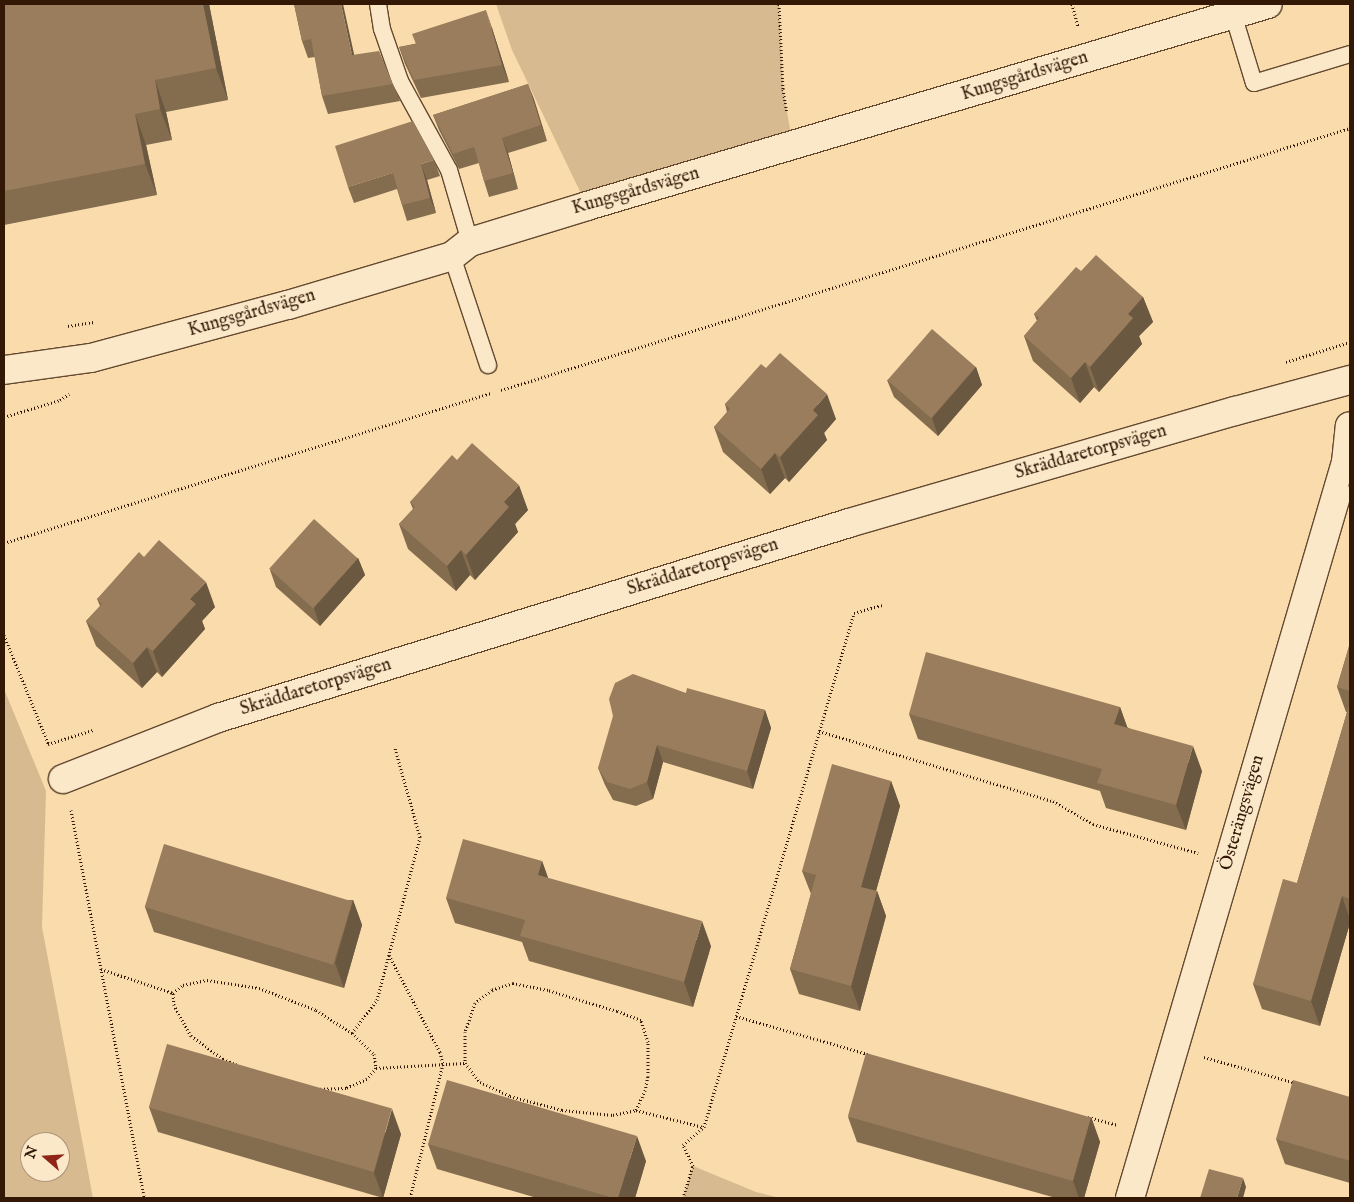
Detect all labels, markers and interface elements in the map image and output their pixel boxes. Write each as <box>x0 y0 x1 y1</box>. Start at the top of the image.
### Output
street label: Kungsgårdsvägen <box>959 47 1091 107</box>
street label: Kungsgårdsvägen <box>570 164 702 220</box>
street label: Kungsgårdsvägen <box>186 286 318 342</box>
street label: Skräddaretorpsvägen <box>1013 421 1169 485</box>
street label: Skräddaretorpsvägen <box>625 535 781 601</box>
street label: Skräddaretorpsvägen <box>238 655 394 721</box>
street label: Österängsvägen <box>1216 753 1270 873</box>
north arrow <box>20 1132 70 1182</box>
text: N <box>21 1144 42 1161</box>

